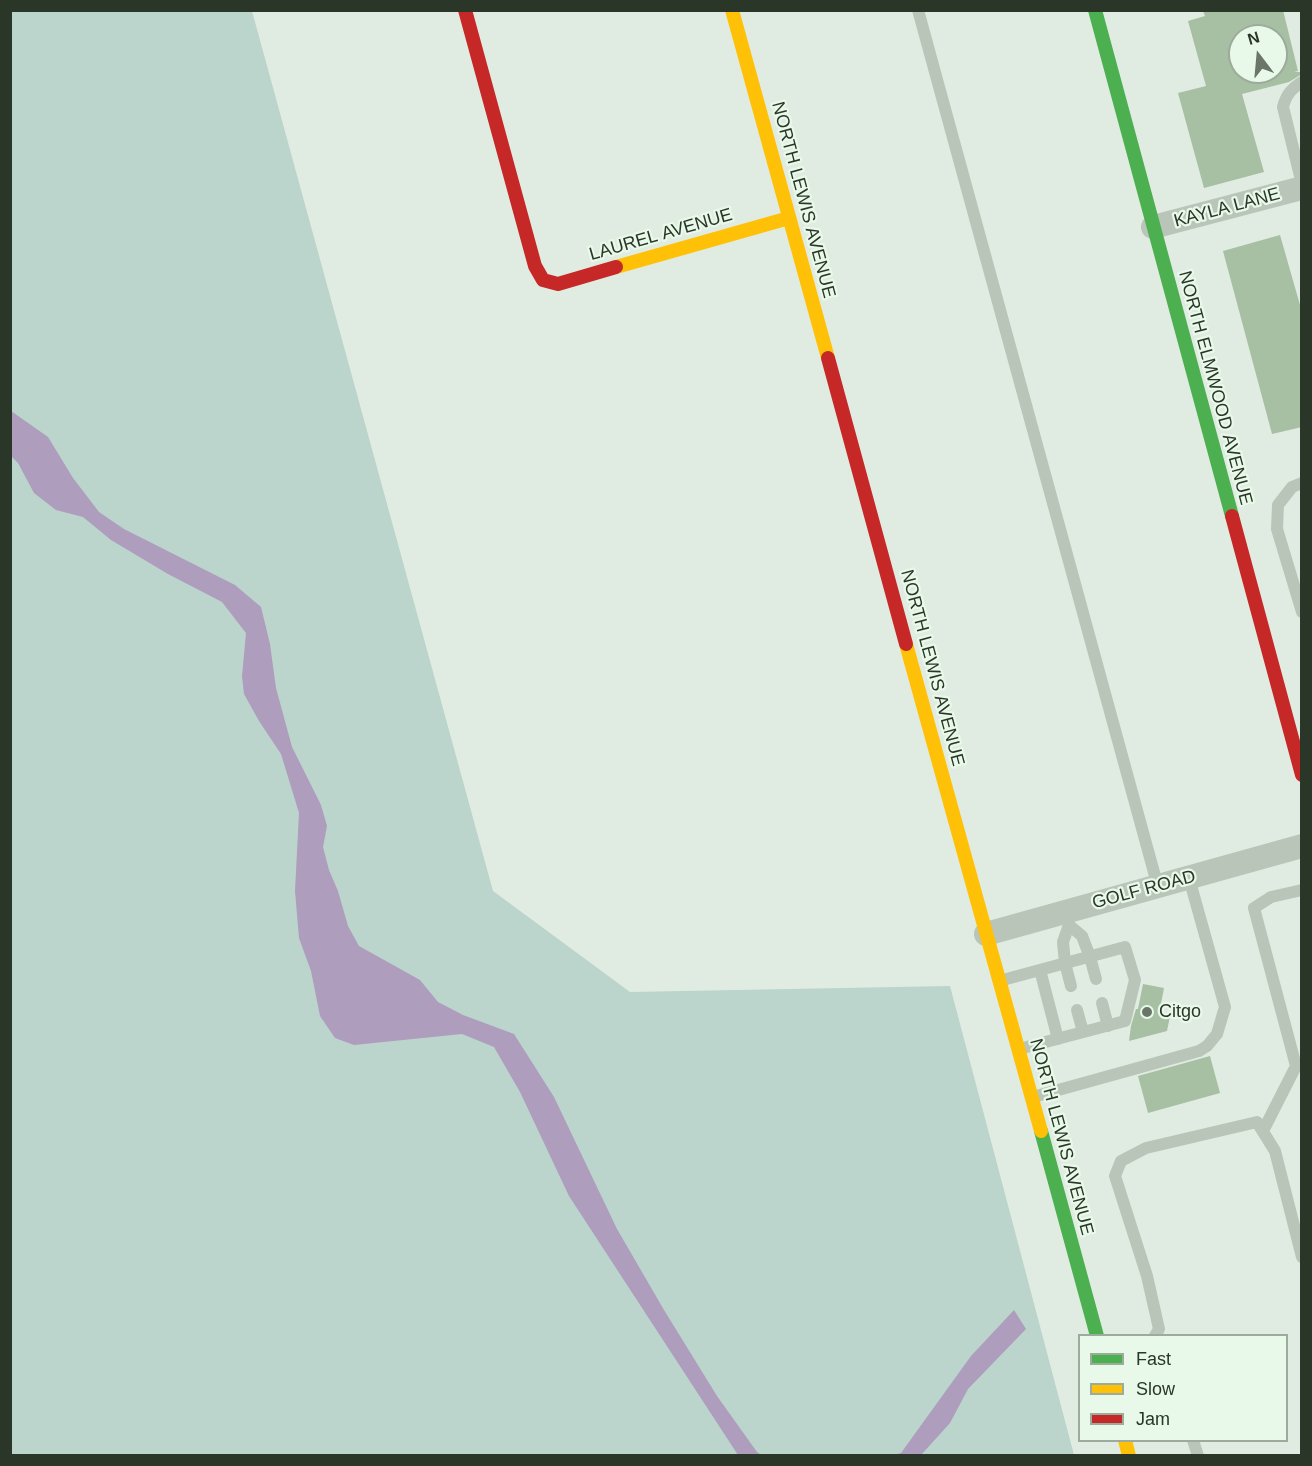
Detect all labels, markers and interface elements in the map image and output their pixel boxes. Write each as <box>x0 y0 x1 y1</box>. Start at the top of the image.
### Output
north arrow <box>1228 24 1288 84</box>
text: N <box>1246 28 1261 48</box>
street label: NORTH LEWIS AVENUE <box>766 99 840 301</box>
street label: KAYLA LANE <box>1172 183 1282 233</box>
street label: LAUREL AVENUE <box>587 204 735 266</box>
street label: NORTH ELMWOOD AVENUE <box>1173 269 1257 507</box>
street label: NORTH LEWIS AVENUE <box>895 567 969 769</box>
street label: GOLF ROAD <box>1090 866 1198 914</box>
place label: Citgo <box>1159 1001 1201 1023</box>
marker: Citgo <box>1140 1005 1154 1019</box>
street label: NORTH LEWIS AVENUE <box>1024 1036 1098 1238</box>
legend <box>1078 1334 1288 1442</box>
text: Fast <box>1136 1349 1171 1369</box>
text: Slow <box>1136 1379 1175 1399</box>
text: Jam <box>1136 1409 1170 1429</box>

